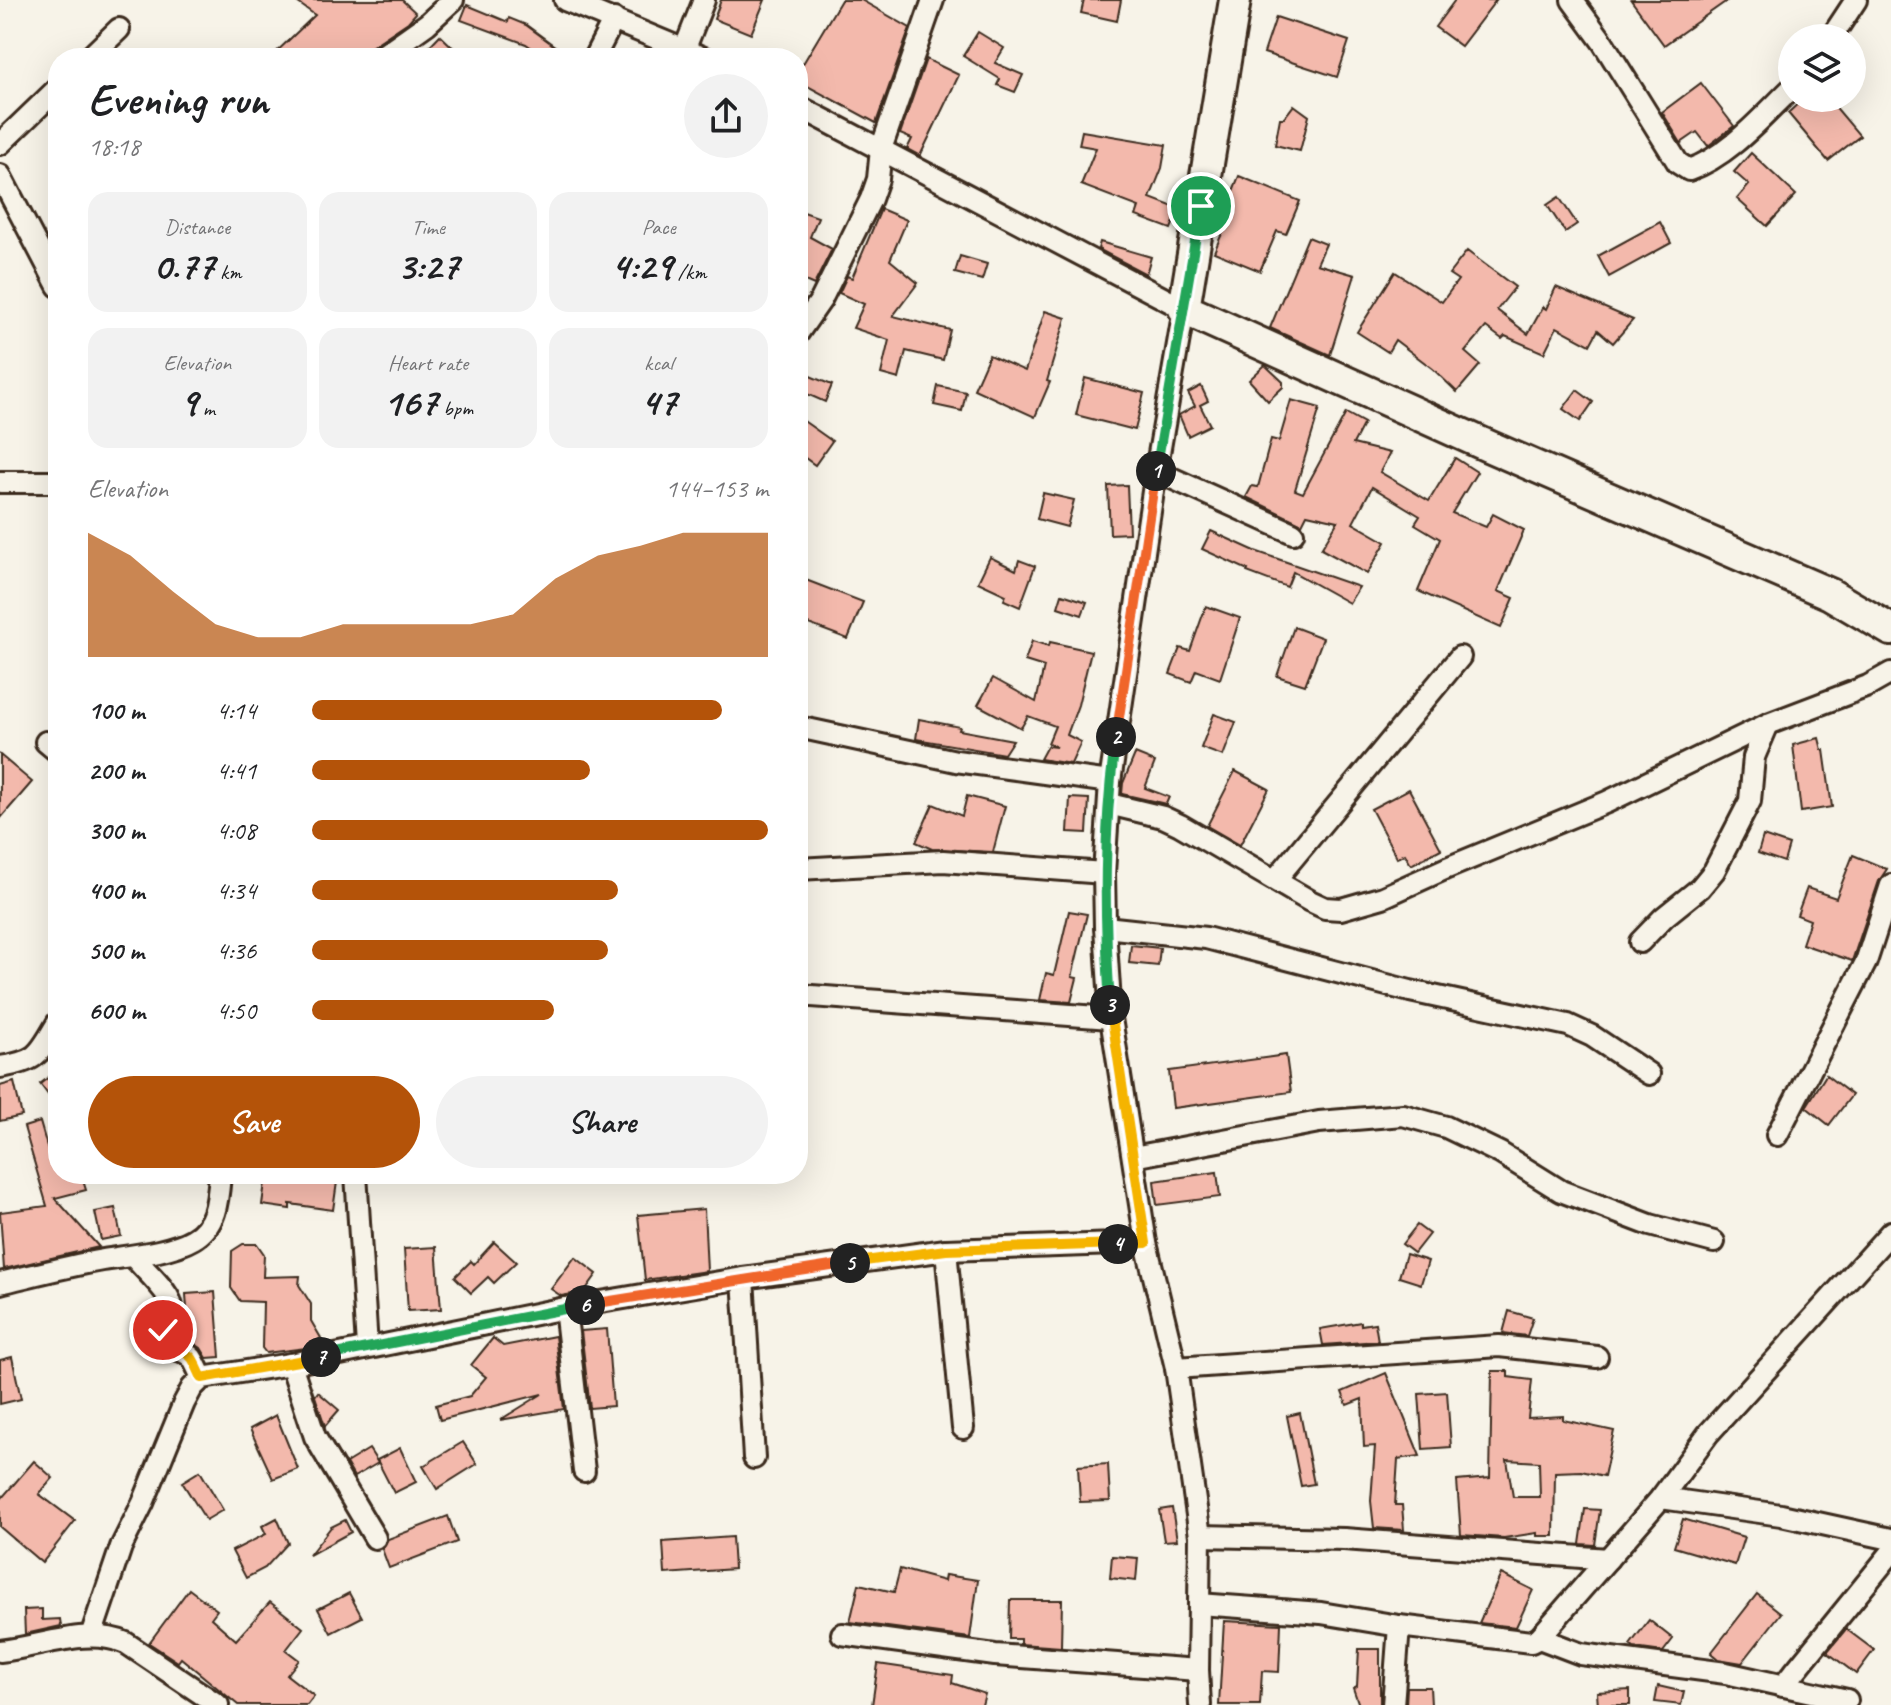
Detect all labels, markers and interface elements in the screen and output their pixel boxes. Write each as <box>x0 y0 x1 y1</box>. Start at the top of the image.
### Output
map controls <box>1778 24 1866 112</box>
button: layers <box>1778 24 1866 112</box>
text: Evening run <box>88 72 268 127</box>
button: share <box>684 74 768 158</box>
text: 18:18 <box>88 130 140 163</box>
pin <box>1167 172 1235 240</box>
icon: arrive <box>1179 184 1223 228</box>
text: Distance <box>165 213 230 241</box>
text: Time <box>411 213 445 241</box>
text: Pace <box>642 213 676 241</box>
text: 0.77 <box>153 241 215 291</box>
text: 3:27 <box>397 241 459 291</box>
text: 4:29 <box>611 241 672 291</box>
text: km <box>215 258 242 286</box>
text: /km <box>672 258 706 286</box>
text: Elevation <box>163 349 231 377</box>
text: Heart rate <box>388 349 468 377</box>
text: kcal <box>644 349 673 377</box>
text: 9 <box>180 377 197 427</box>
text: 167 <box>383 377 438 427</box>
text: 47 <box>641 377 677 427</box>
text: m <box>197 394 215 422</box>
text: bpm <box>438 394 473 422</box>
pin: 1 <box>1136 451 1176 491</box>
text: 1 <box>1151 457 1161 485</box>
text: Elevation <box>88 472 168 505</box>
text: 144–153 m <box>665 472 768 505</box>
text: 100 m <box>88 694 144 727</box>
text: 4:14 <box>216 694 256 727</box>
pin: 2 <box>1096 717 1136 757</box>
text: 2 <box>1111 723 1121 751</box>
text: 200 m <box>88 754 144 787</box>
text: 4:41 <box>216 754 256 787</box>
text: 300 m <box>88 814 144 847</box>
text: 4:08 <box>216 814 256 847</box>
text: 400 m <box>88 874 144 907</box>
text: 4:34 <box>216 874 256 907</box>
text: 500 m <box>88 934 144 967</box>
text: 4:36 <box>216 934 256 967</box>
pin: 3 <box>1090 985 1130 1025</box>
text: 3 <box>1105 991 1115 1019</box>
text: 600 m <box>88 994 145 1027</box>
text: 4:50 <box>216 994 256 1027</box>
button: Save <box>88 1076 420 1168</box>
button: Share <box>436 1076 768 1168</box>
pin: 4 <box>1098 1224 1138 1264</box>
text: 4 <box>1113 1230 1123 1258</box>
pin: 5 <box>830 1243 870 1283</box>
text: 5 <box>845 1249 855 1277</box>
pin: 6 <box>565 1285 605 1325</box>
text: 6 <box>580 1291 590 1319</box>
pin <box>129 1296 197 1364</box>
icon: check <box>141 1308 185 1352</box>
pin: 7 <box>301 1337 341 1377</box>
text: 7 <box>316 1343 326 1371</box>

